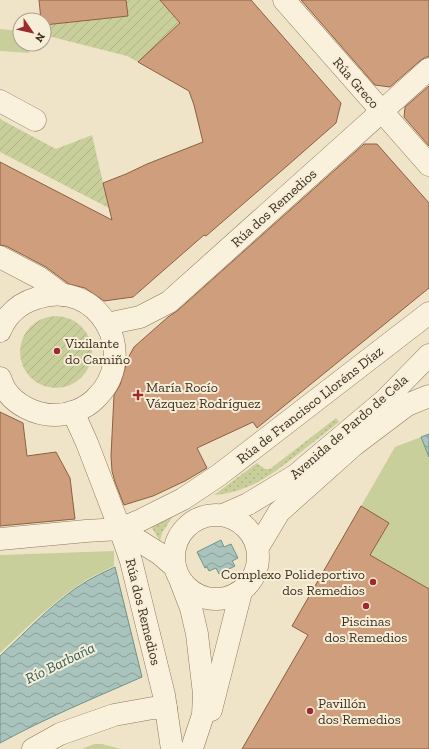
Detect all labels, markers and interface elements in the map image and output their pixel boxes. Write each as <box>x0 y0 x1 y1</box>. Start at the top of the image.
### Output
north arrow <box>12 12 52 52</box>
text: N <box>32 30 48 45</box>
street label: Rúa Greco <box>329 54 383 112</box>
street label: Rúa dos Remedios <box>228 165 320 251</box>
place label: Vixilante do Camiño <box>64 335 130 368</box>
street label: Rúa de Francisco Lloréns Díaz <box>233 342 387 467</box>
marker: Vixilante do Camiño <box>52 346 62 356</box>
street label: Avenida de Pardo de Cela <box>286 371 412 483</box>
place label: María Rocío Vázquez Rodríguez <box>145 379 261 412</box>
marker: María Rocío Vázquez Rodríguez <box>133 390 143 400</box>
street label: Rúa dos Remedios <box>122 557 164 667</box>
place label: Complexo Polideportivo dos Remedios <box>221 566 365 599</box>
marker: Complexo Polideportivo dos Remedios <box>368 577 378 587</box>
marker: Piscinas dos Remedios <box>361 601 371 611</box>
place label: Piscinas dos Remedios <box>325 613 407 646</box>
water label: Río Barbaña <box>22 638 98 688</box>
place label: Pavillón dos Remedios <box>318 695 401 728</box>
marker: Pavillón dos Remedios <box>305 706 315 716</box>

